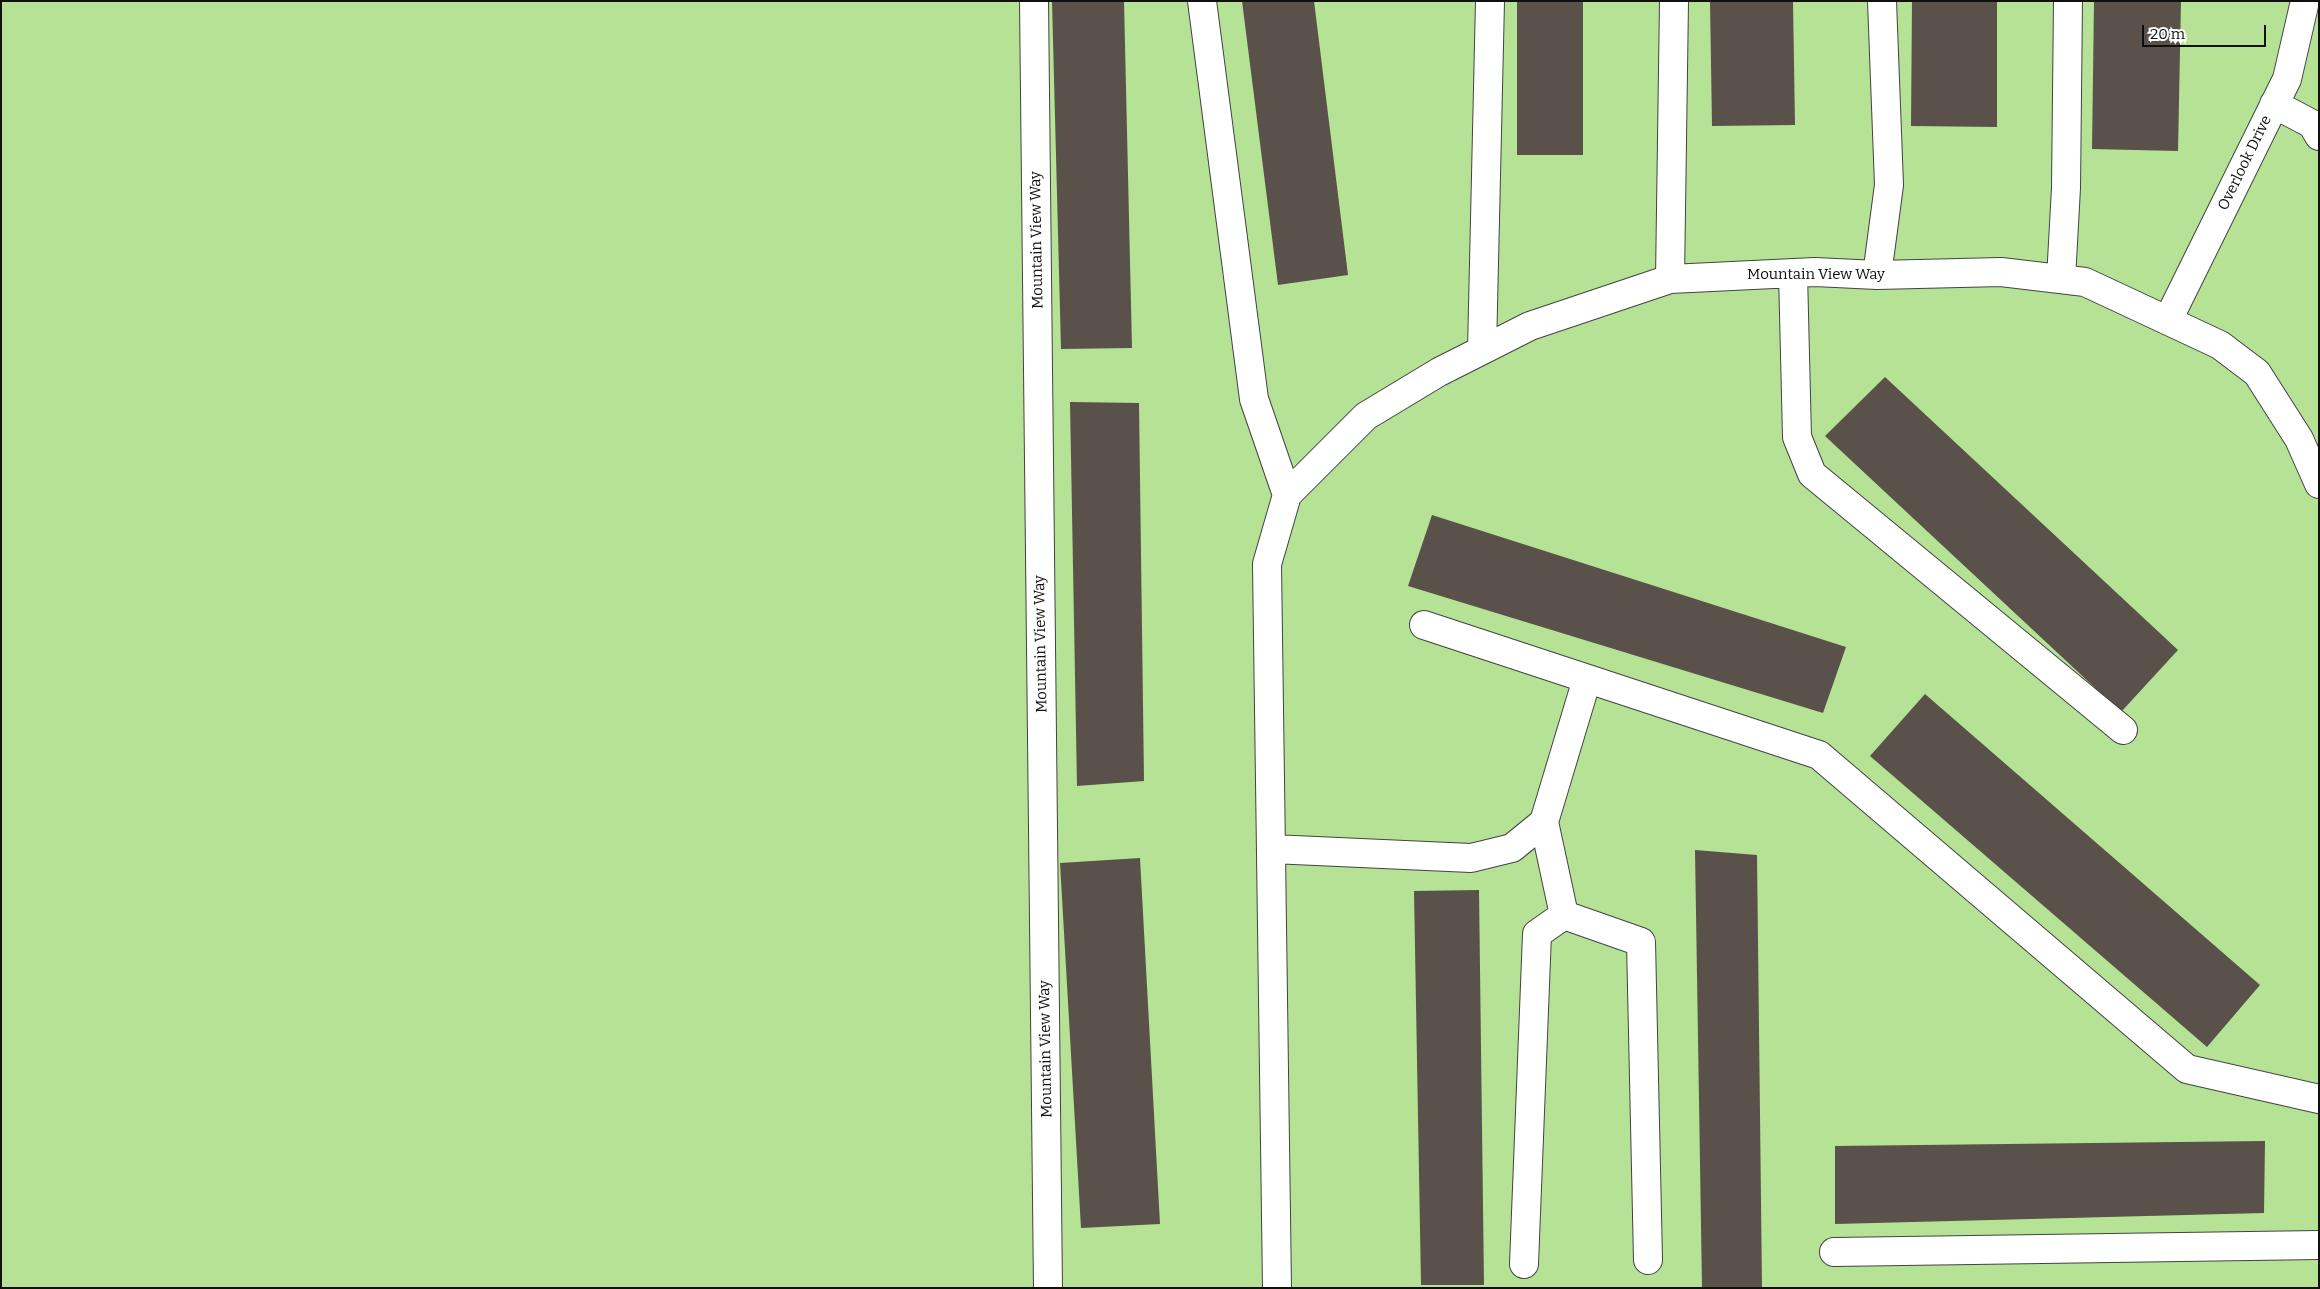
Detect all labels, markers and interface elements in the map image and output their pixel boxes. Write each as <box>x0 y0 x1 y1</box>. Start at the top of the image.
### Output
scale bar <box>2145 15 2269 47</box>
text: 20 m <box>2150 25 2185 43</box>
street label: Overlook Drive <box>2214 113 2276 213</box>
street label: Mountain View Way <box>1027 171 1047 309</box>
street label: Mountain View Way <box>1747 266 1885 284</box>
street label: Mountain View Way <box>1031 575 1051 713</box>
street label: Mountain View Way <box>1036 980 1056 1118</box>

